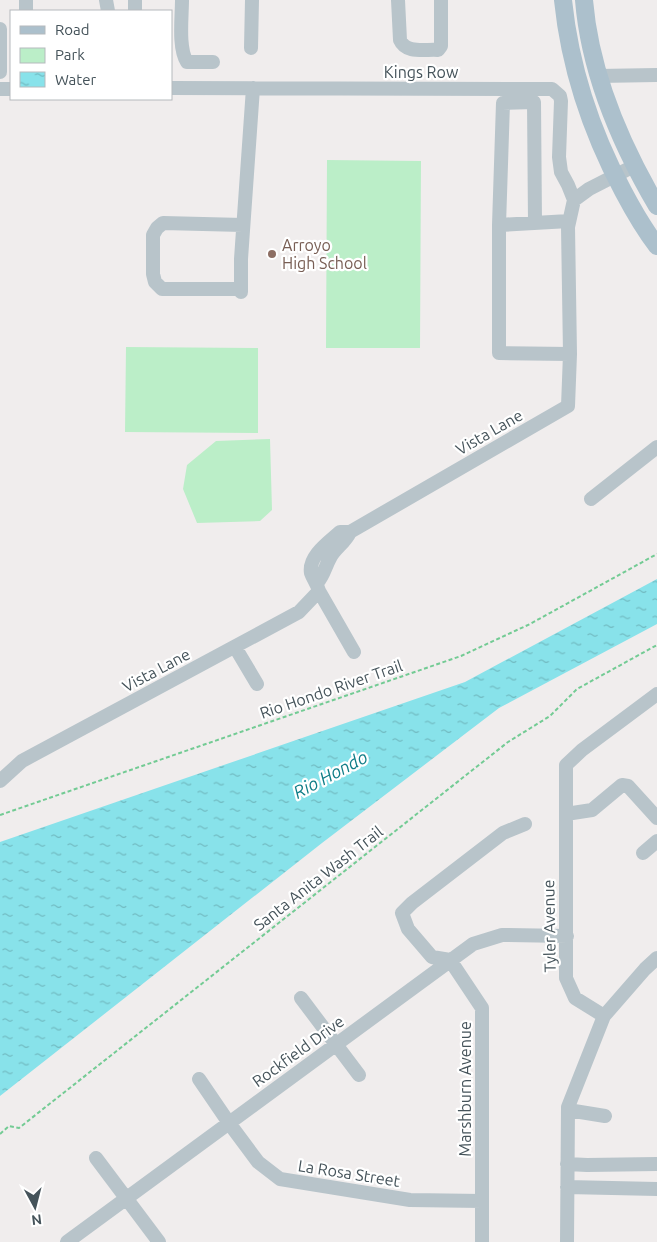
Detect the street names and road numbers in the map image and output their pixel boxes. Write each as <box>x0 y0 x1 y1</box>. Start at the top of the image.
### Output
street label: Kings Row <box>384 63 459 81</box>
street label: Vista Lane <box>452 406 526 458</box>
street label: Vista Lane <box>119 645 193 695</box>
street label: Rio Hondo River Trail <box>257 656 405 722</box>
street label: Santa Anita Wash Trail <box>250 822 386 934</box>
street label: Tyler Avenue <box>539 879 559 973</box>
street label: Rockfield Drive <box>249 1012 347 1090</box>
street label: Marshburn Avenue <box>456 1021 474 1157</box>
street label: La Rosa Street <box>297 1156 402 1190</box>

